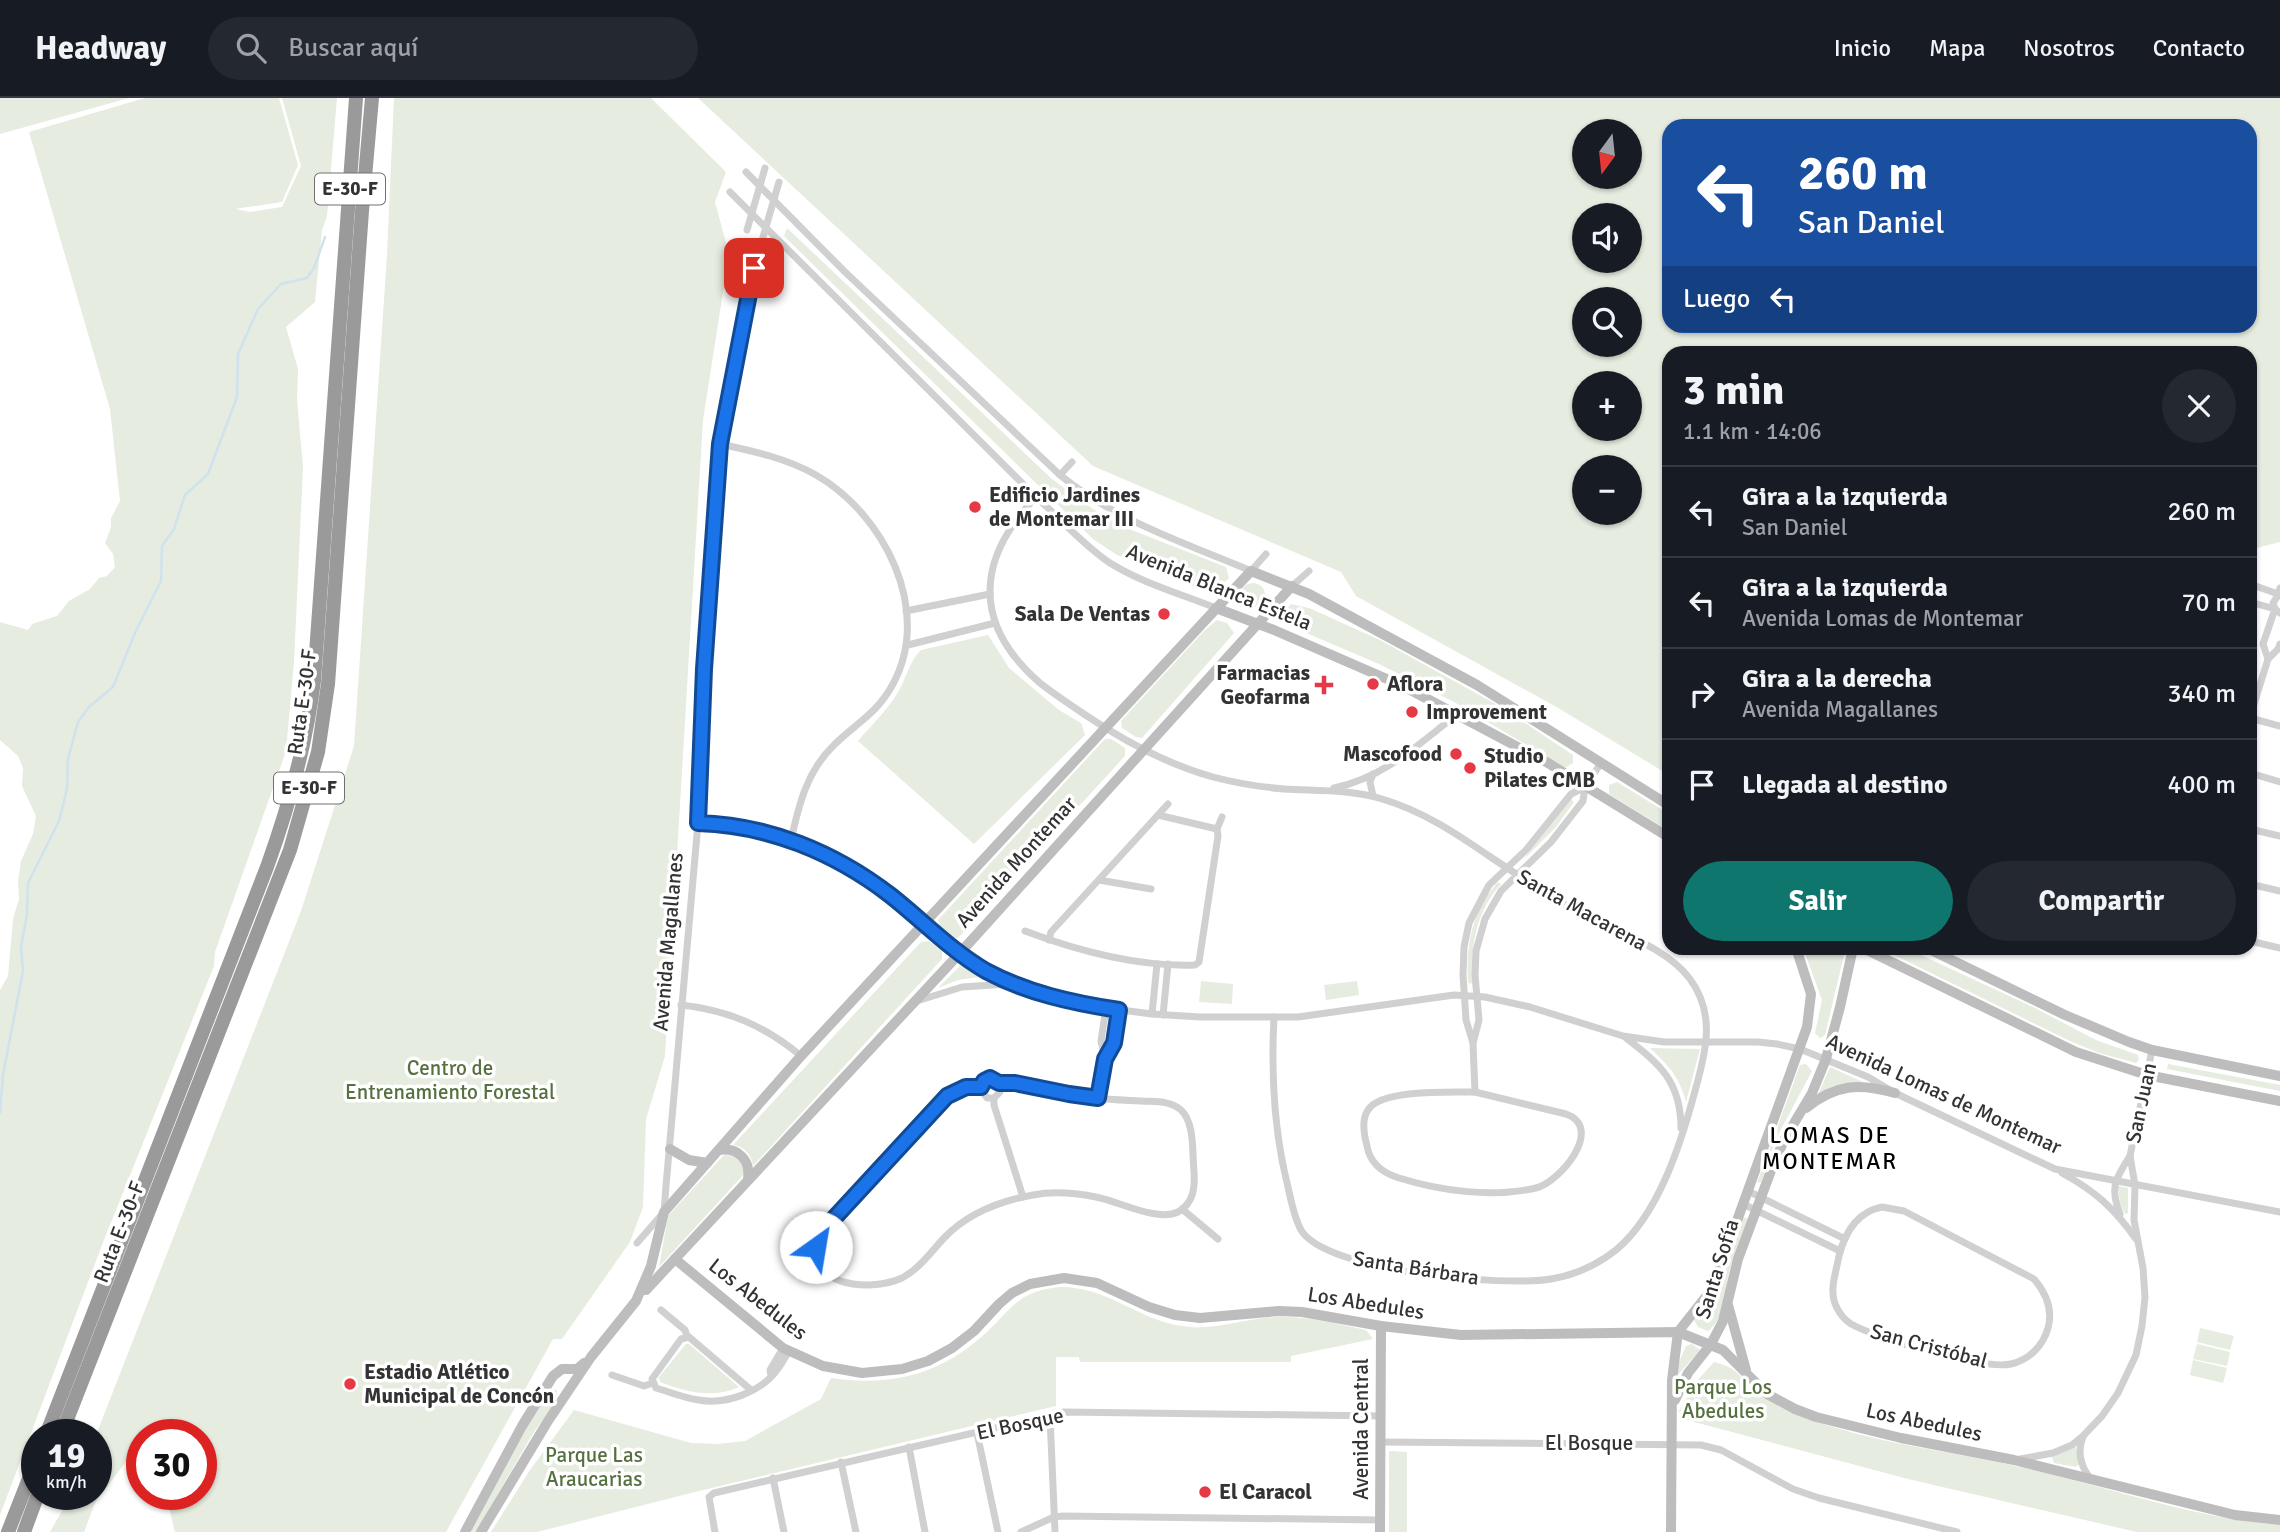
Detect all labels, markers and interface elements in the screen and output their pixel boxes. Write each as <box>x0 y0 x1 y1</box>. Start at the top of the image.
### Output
search box <box>208 17 698 80</box>
text: Headway <box>35 28 166 69</box>
icon: search <box>232 29 270 67</box>
text: Buscar aquí <box>288 32 418 64</box>
text: Inicio <box>1834 33 1891 63</box>
text: Mapa <box>1929 33 1985 63</box>
text: Nosotros <box>2023 33 2115 63</box>
text: Contacto <box>2153 33 2245 63</box>
north arrow <box>1572 119 1642 189</box>
map controls <box>1572 119 1642 525</box>
text: 260 m <box>1798 143 1928 203</box>
icon: left <box>1683 147 1774 238</box>
road number: E-30-F <box>315 174 385 204</box>
button: sound <box>1572 203 1642 273</box>
text: San Daniel <box>1798 203 1945 242</box>
pin <box>724 238 784 298</box>
icon: arrive <box>735 249 773 287</box>
icon: left <box>1764 280 1802 318</box>
text: Luego <box>1683 283 1750 315</box>
button: search <box>1572 287 1642 357</box>
text: 3 min <box>1683 365 1784 416</box>
button: close <box>2162 369 2236 443</box>
button: + <box>1572 371 1642 441</box>
text: 1.1 km · 14:06 <box>1683 417 1822 446</box>
button: − <box>1572 455 1642 525</box>
text: Gira a la izquierda <box>1742 481 1948 513</box>
place label: Edificio Jardines de Montemar III <box>989 482 1140 532</box>
icon: left <box>1683 493 1721 531</box>
text: 260 m <box>2167 496 2236 528</box>
marker: Edificio Jardines de Montemar III <box>967 499 983 515</box>
text: San Daniel <box>1742 513 1847 542</box>
street label: Avenida Blanca Estela <box>1123 538 1315 636</box>
text: Gira a la izquierda <box>1742 572 1948 604</box>
icon: left <box>1683 584 1721 622</box>
text: 70 m <box>2181 587 2236 619</box>
place label: Sala De Ventas <box>1015 601 1150 627</box>
text: Avenida Lomas de Montemar <box>1742 604 2023 633</box>
marker: Sala De Ventas <box>1156 606 1172 622</box>
street label: Ruta E-30-F <box>282 647 322 757</box>
place label: Farmacias Geofarma <box>1216 660 1310 710</box>
text: Gira a la derecha <box>1742 663 1932 695</box>
place label: Aflora <box>1387 671 1444 697</box>
icon: right <box>1683 675 1721 713</box>
marker: Aflora <box>1365 676 1381 692</box>
marker: Farmacias Geofarma <box>1316 677 1332 693</box>
text: 340 m <box>2167 678 2236 710</box>
text: Avenida Magallanes <box>1742 695 1938 724</box>
place label: Improvement <box>1426 699 1547 725</box>
marker: Improvement <box>1404 704 1420 720</box>
place label: Mascofood <box>1343 741 1442 767</box>
place label: Studio Pilates CMB <box>1484 743 1595 793</box>
marker: Mascofood <box>1448 746 1464 762</box>
marker: Studio Pilates CMB <box>1462 760 1478 776</box>
icon: arrive <box>1683 766 1721 804</box>
text: Llegada al destino <box>1742 769 1948 801</box>
text: 400 m <box>2167 769 2236 801</box>
road number: E-30-F <box>274 772 344 804</box>
street label: Avenida Montemar <box>950 791 1082 933</box>
street label: Avenida Magallanes <box>647 852 689 1032</box>
button: Salir <box>1683 861 1953 941</box>
button: Compartir <box>1967 861 2236 941</box>
street label: Santa Macarena <box>1513 864 1651 956</box>
street label: Avenida Lomas de Montemar <box>1822 1028 2066 1160</box>
park label: Centro de Entrenamiento Forestal <box>345 1055 555 1105</box>
street label: San Juan <box>2120 1060 2162 1146</box>
district label: LOMAS DE MONTEMAR <box>1762 1121 1898 1176</box>
street label: Ruta E-30-F <box>88 1178 150 1286</box>
position arrow <box>779 1210 853 1284</box>
street label: Santa Sofía <box>1689 1216 1745 1322</box>
street label: Santa Bárbara <box>1351 1245 1481 1291</box>
street label: Los Abedules <box>704 1252 812 1346</box>
street label: Los Abedules <box>1306 1281 1426 1325</box>
street label: San Cristóbal <box>1868 1318 1990 1374</box>
street label: Avenida Central <box>1348 1358 1374 1500</box>
place label: Estadio Atlético Municipal de Concón <box>364 1359 554 1409</box>
park label: Parque Los Abedules <box>1674 1374 1772 1424</box>
marker: Estadio Atlético Municipal de Concón <box>342 1376 358 1392</box>
street label: Los Abedules <box>1864 1397 1984 1447</box>
street label: El Bosque <box>974 1402 1066 1446</box>
speed limit sign: 30 <box>126 1419 217 1510</box>
street label: El Bosque <box>1545 1430 1633 1456</box>
text: 19 <box>48 1434 85 1477</box>
park label: Parque Las Araucarias <box>545 1442 643 1492</box>
text: km/h <box>46 1471 87 1493</box>
place label: El Caracol <box>1219 1479 1312 1505</box>
marker: El Caracol <box>1197 1484 1213 1500</box>

